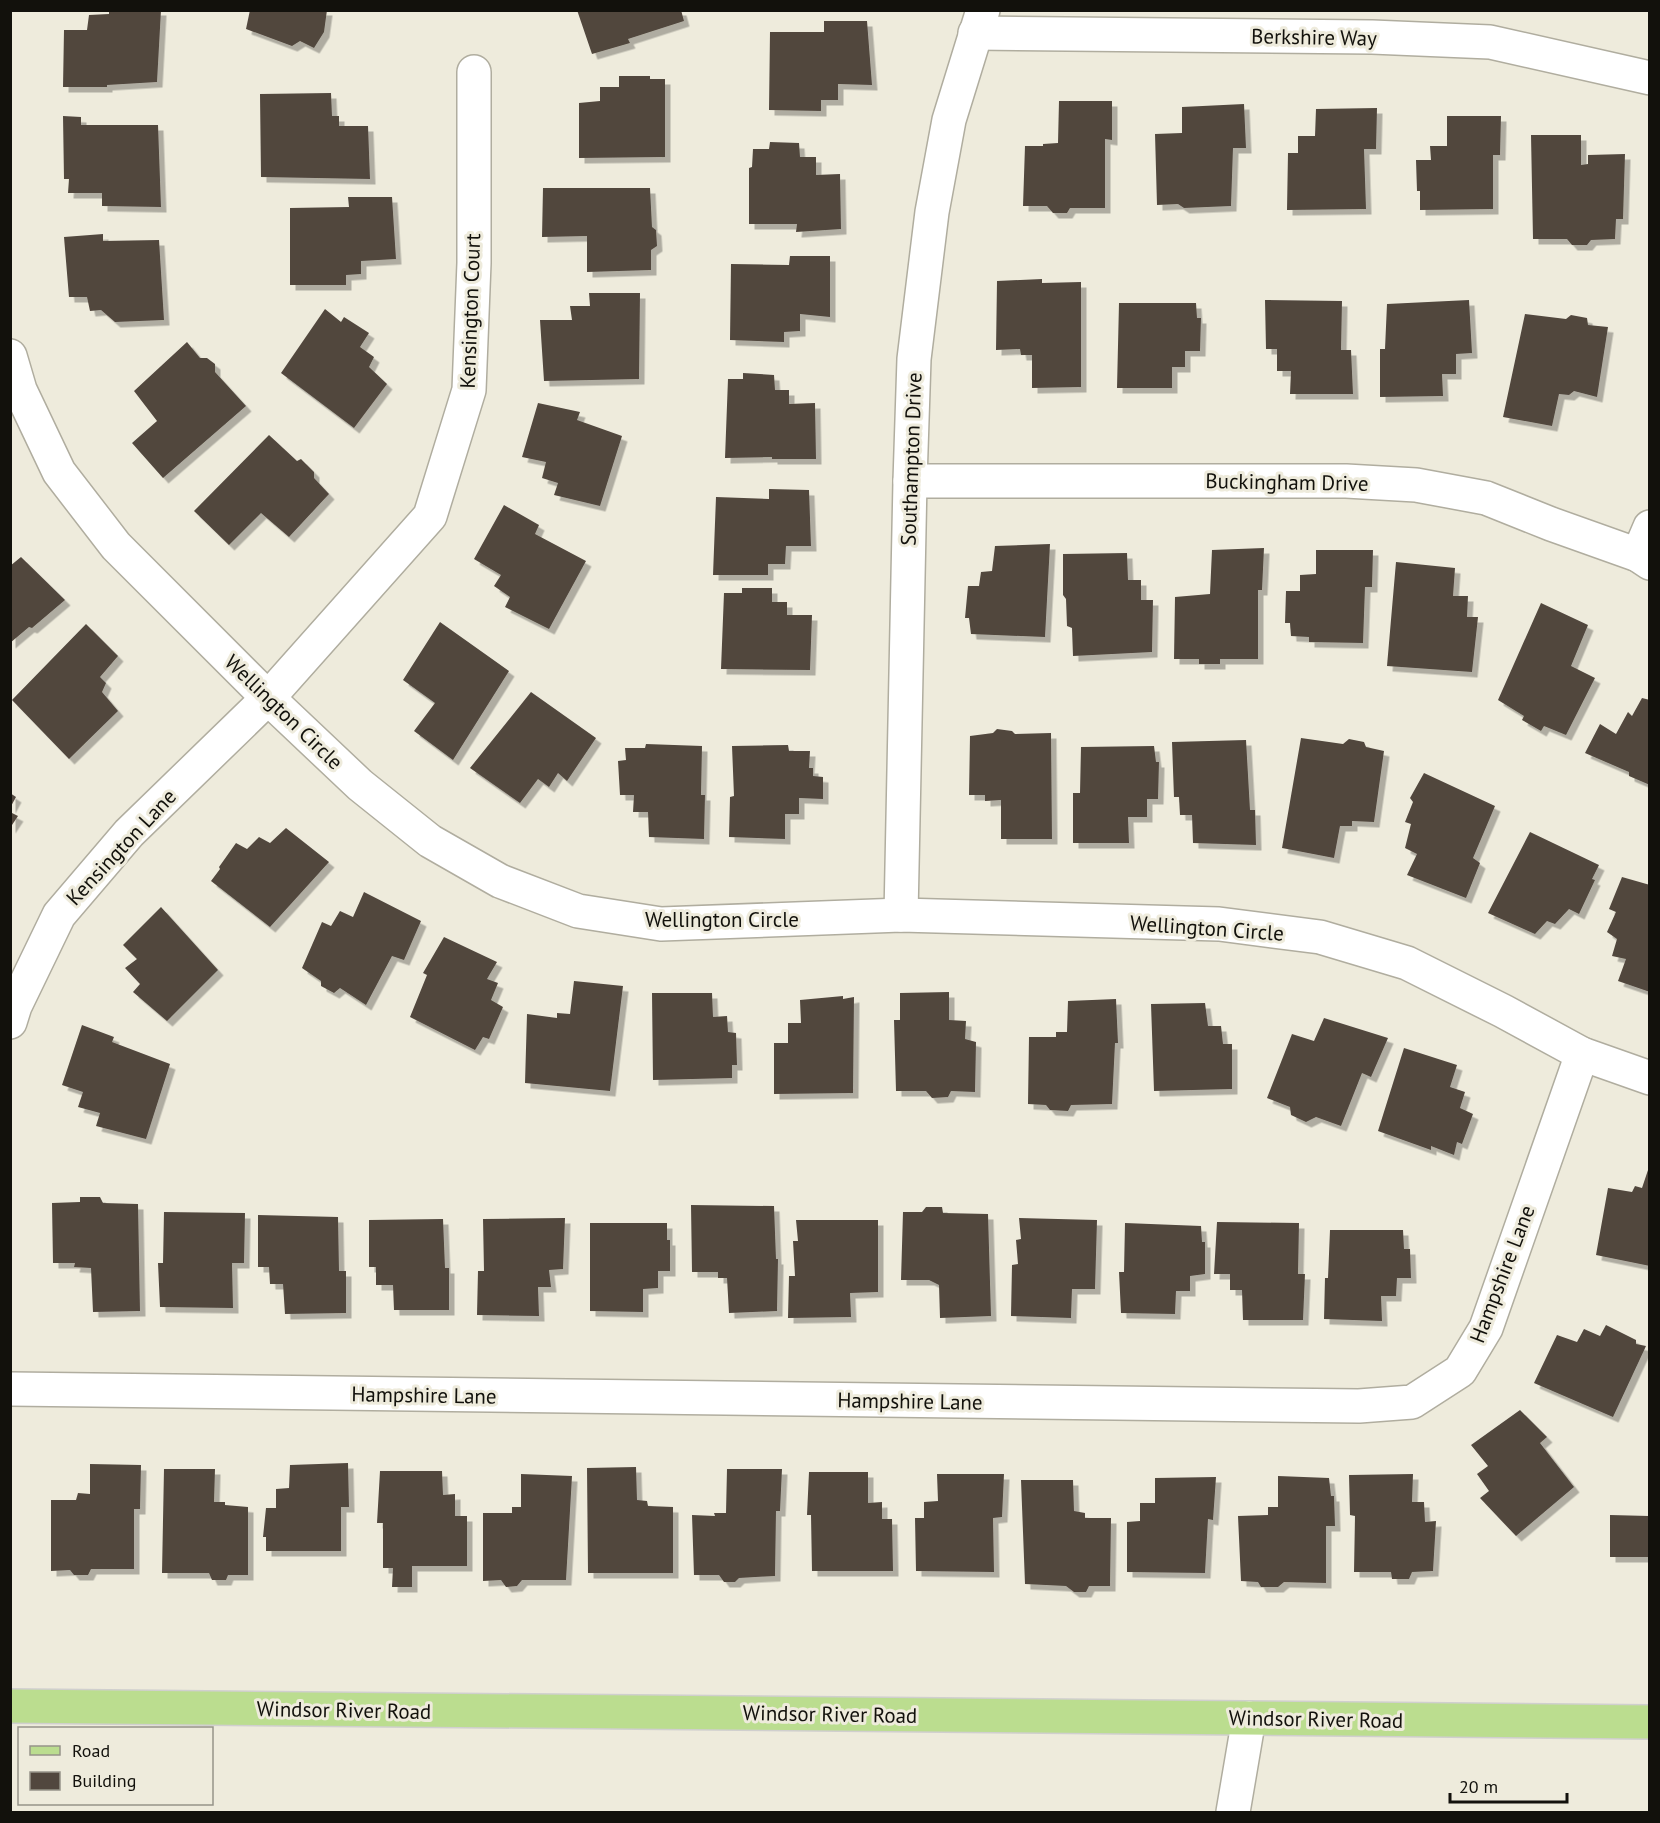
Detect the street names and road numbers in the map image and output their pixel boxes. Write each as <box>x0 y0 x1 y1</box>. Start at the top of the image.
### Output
street label: Berkshire Way <box>1251 22 1377 52</box>
street label: Kensington Court <box>454 233 486 389</box>
street label: Southampton Drive <box>894 372 928 546</box>
street label: Buckingham Drive <box>1205 467 1369 497</box>
street label: Wellington Circle <box>219 649 349 775</box>
street label: Kensington Lane <box>60 783 182 911</box>
street label: Wellington Circle <box>645 906 799 933</box>
street label: Wellington Circle <box>1129 909 1285 947</box>
street label: Hampshire Lane <box>1463 1201 1541 1347</box>
street label: Hampshire Lane <box>351 1380 497 1410</box>
street label: Hampshire Lane <box>837 1386 983 1416</box>
street label: Windsor River Road <box>257 1695 431 1725</box>
street label: Windsor River Road <box>743 1699 917 1729</box>
street label: Windsor River Road <box>1229 1704 1403 1734</box>

